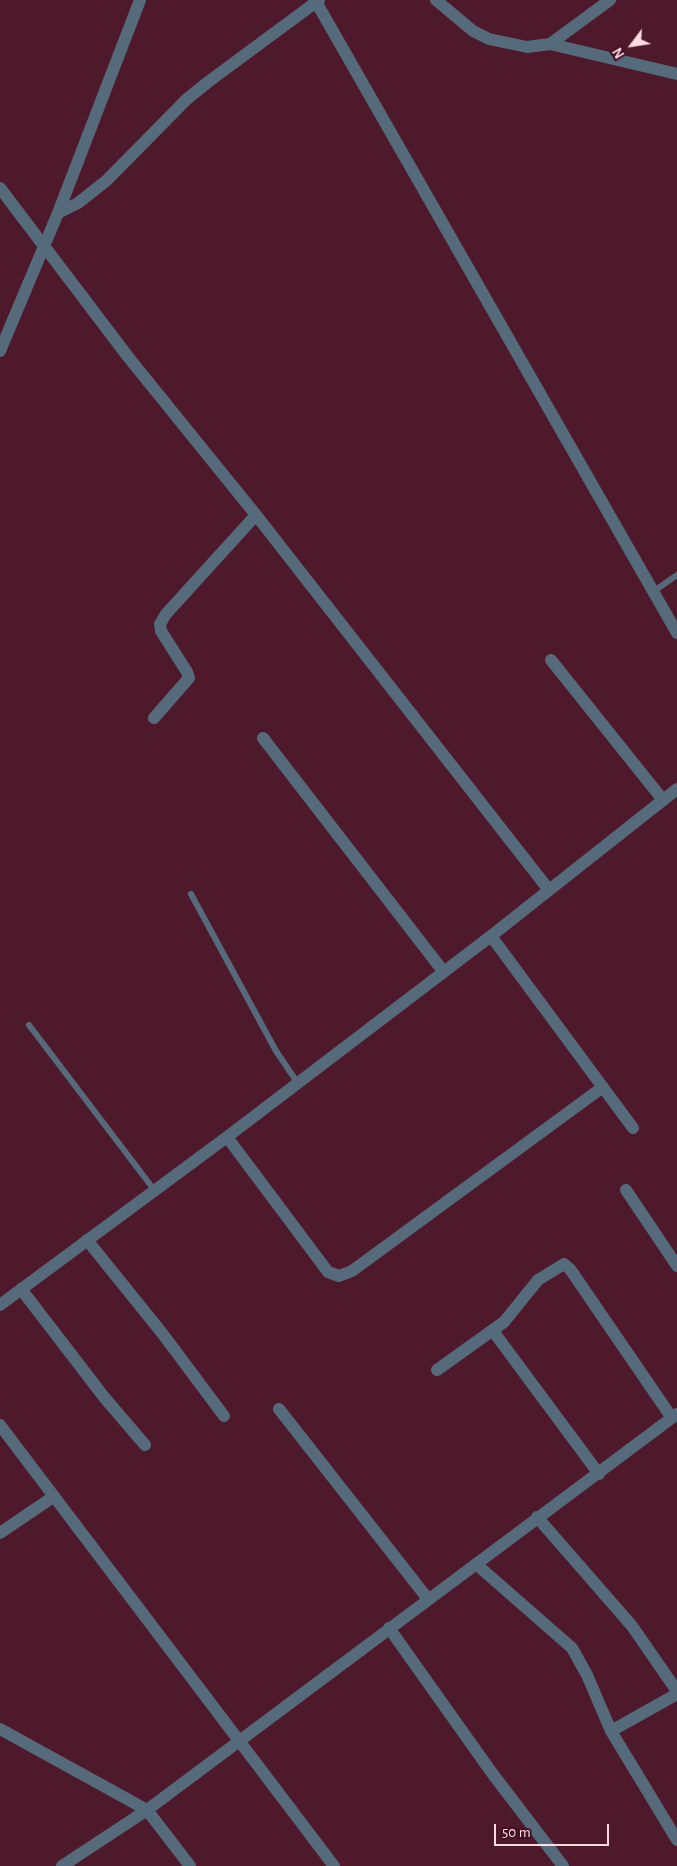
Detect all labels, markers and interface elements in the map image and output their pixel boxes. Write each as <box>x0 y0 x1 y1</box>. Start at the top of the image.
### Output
north arrow <box>607 20 657 70</box>
text: N <box>611 45 628 61</box>
scale bar <box>497 1814 612 1846</box>
text: 50 m <box>502 1825 531 1840</box>

